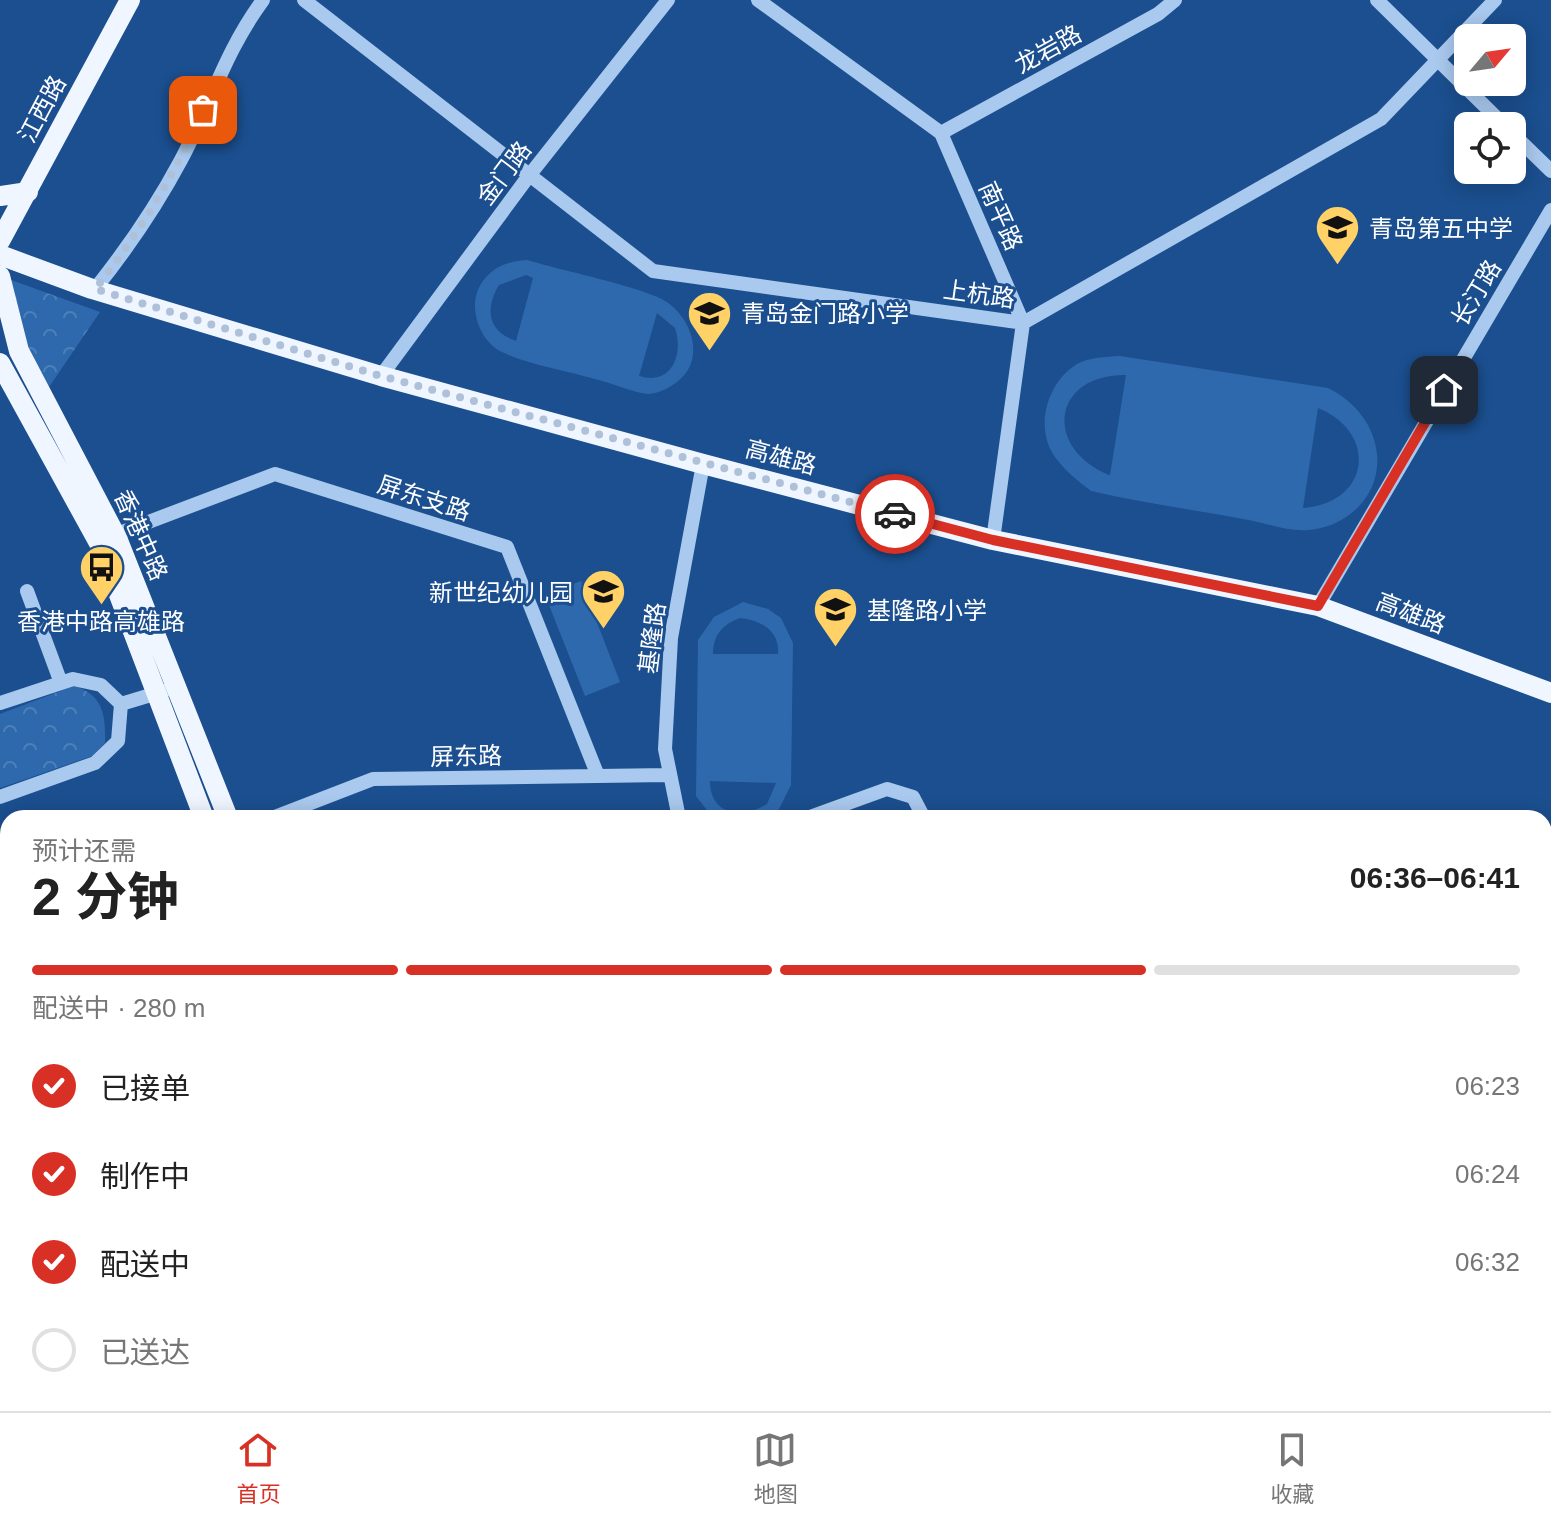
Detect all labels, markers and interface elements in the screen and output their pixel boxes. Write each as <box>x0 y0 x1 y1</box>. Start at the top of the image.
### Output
street label: 龙岩路 <box>1010 20 1086 78</box>
north arrow <box>1454 24 1526 96</box>
map controls <box>1454 24 1526 184</box>
street label: 江西路 <box>13 71 71 147</box>
pin <box>169 76 237 144</box>
icon: bag <box>181 88 225 132</box>
button: locate <box>1454 112 1526 184</box>
street label: 金门路 <box>472 136 536 210</box>
street label: 南平路 <box>974 178 1028 254</box>
school or university icon: 青岛第五中学 <box>1314 204 1362 267</box>
place label: 青岛第五中学 <box>1369 215 1513 242</box>
street label: 长汀路 <box>1446 255 1506 331</box>
street label: 上杭路 <box>941 276 1017 312</box>
school or university icon: 青岛金门路小学 <box>686 289 734 352</box>
place label: 青岛金门路小学 <box>741 300 909 327</box>
pin <box>1410 356 1478 424</box>
icon: home <box>1422 368 1466 412</box>
street label: 高雄路 <box>743 435 819 479</box>
street label: 屏东支路 <box>374 470 474 526</box>
courier <box>855 474 935 554</box>
street label: 香港中路 <box>109 486 173 584</box>
icon: car <box>873 492 917 536</box>
bus stop icon: 香港中路高雄路 <box>77 543 125 606</box>
school or university icon: 新世纪幼儿园 <box>580 568 628 631</box>
place label: 新世纪幼儿园 <box>429 579 573 606</box>
school or university icon: 基隆路小学 <box>812 586 860 649</box>
street label: 高雄路 <box>1373 587 1449 639</box>
place label: 基隆路小学 <box>867 597 987 624</box>
street label: 基隆路 <box>634 601 670 675</box>
place label: 香港中路高雄路 <box>17 608 185 635</box>
street label: 屏东路 <box>430 742 502 770</box>
text: 预计还需 <box>32 836 136 866</box>
text: 06:36–06:41 <box>1350 861 1520 894</box>
text: 2 分钟 <box>32 868 179 926</box>
text: 配送中 · 280 m <box>32 993 205 1023</box>
icon: check <box>32 1064 76 1108</box>
text: 06:23 <box>1455 1071 1520 1101</box>
text: 已接单 <box>100 1072 190 1105</box>
icon: check <box>32 1152 76 1196</box>
text: 06:24 <box>1455 1159 1520 1189</box>
text: 制作中 <box>100 1160 190 1193</box>
icon: check <box>32 1240 76 1284</box>
text: 06:32 <box>1455 1247 1520 1277</box>
text: 配送中 <box>100 1248 190 1281</box>
text: 已送达 <box>100 1336 190 1369</box>
tab: 首页 <box>236 1428 281 1508</box>
tab: 地图 <box>753 1428 798 1508</box>
tab: 收藏 <box>1270 1428 1315 1508</box>

